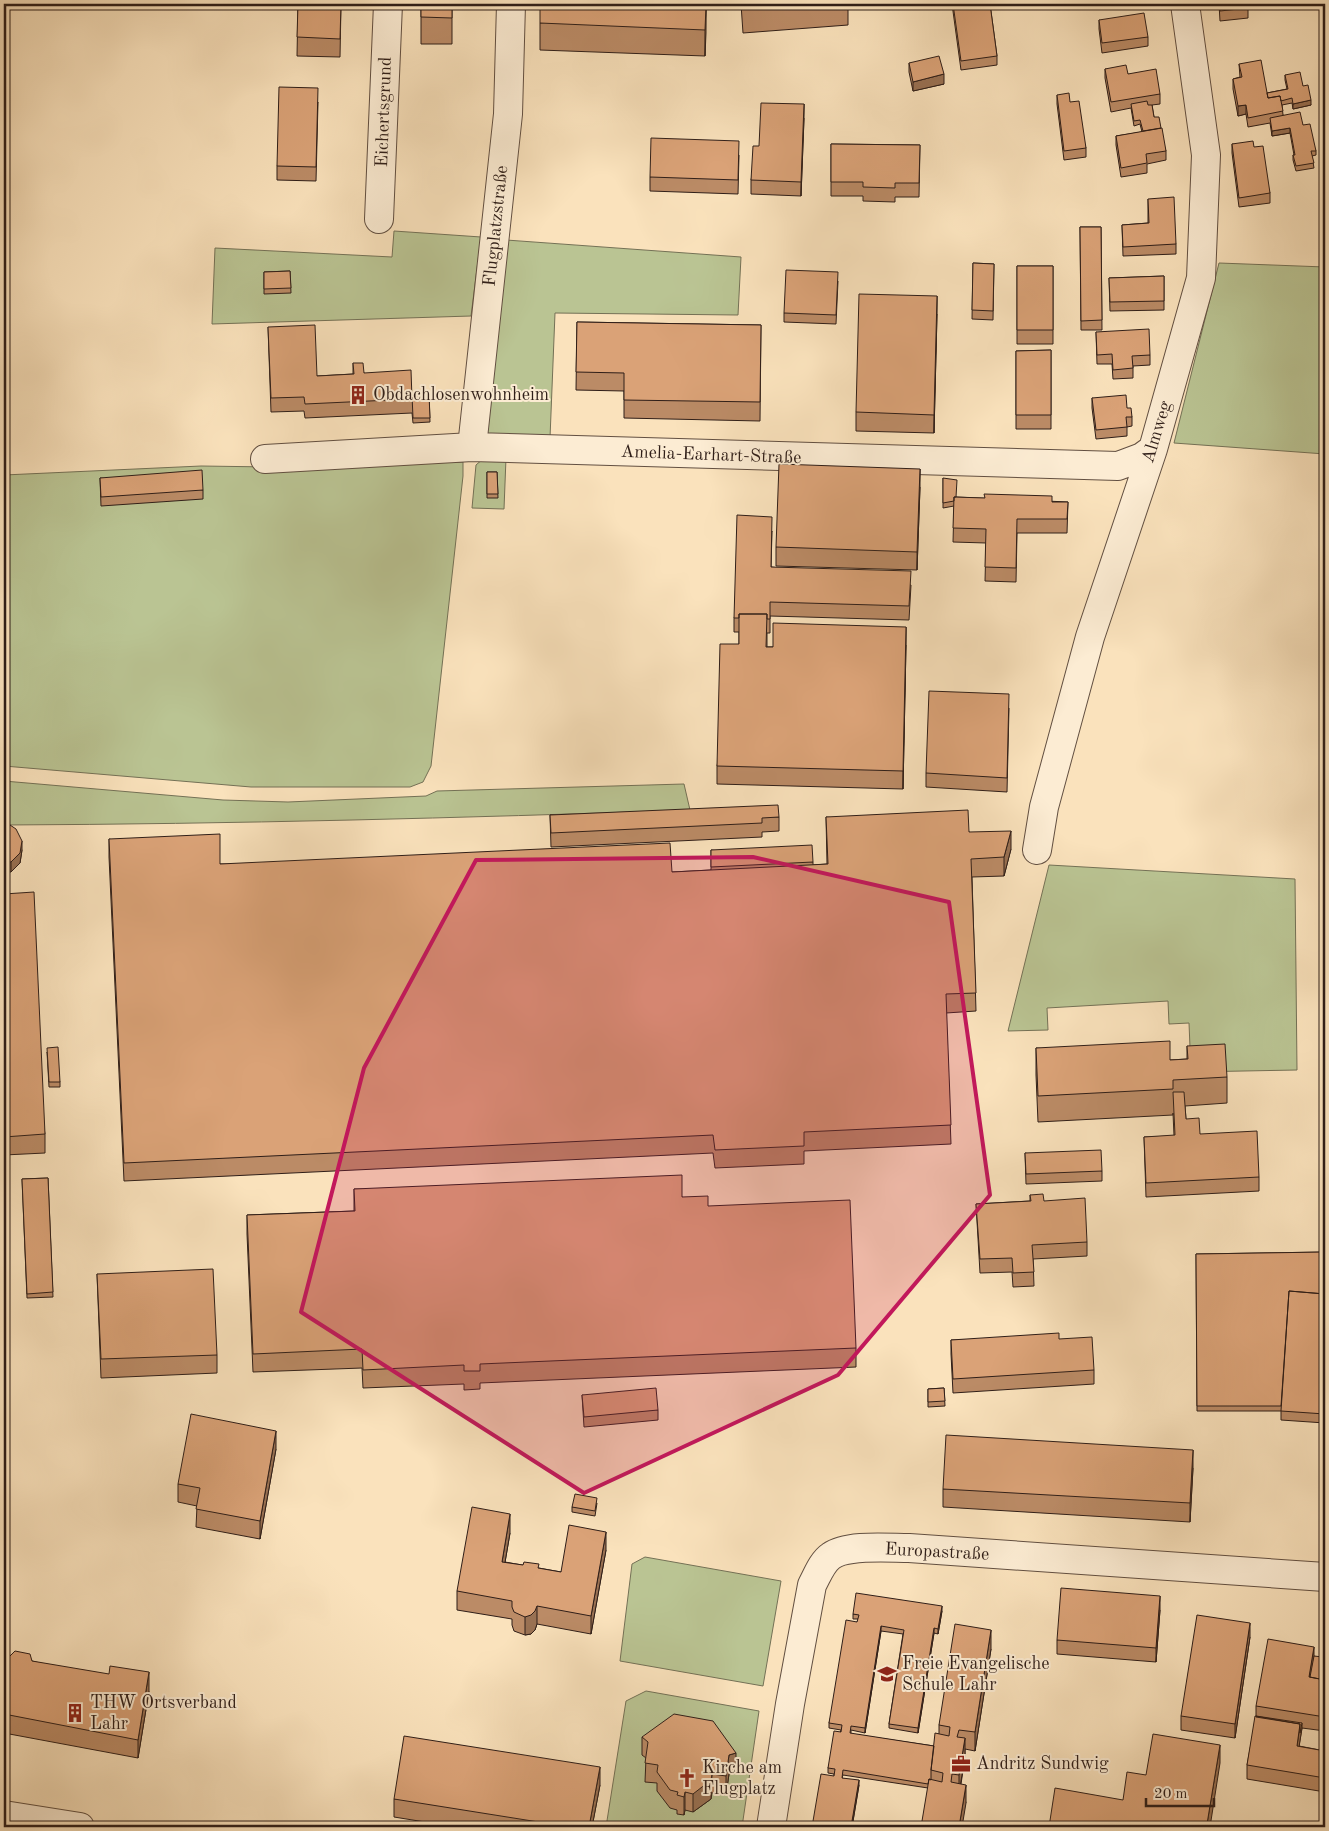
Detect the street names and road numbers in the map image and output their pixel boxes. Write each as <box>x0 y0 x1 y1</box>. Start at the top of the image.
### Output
street label: Eichertsgrund <box>373 56 395 168</box>
street label: Flugplatzstraße <box>481 164 511 288</box>
street label: Almweg <box>1139 398 1175 465</box>
street label: Amelia-Earhart-Straße <box>620 443 802 467</box>
street label: Europastraße <box>884 1540 990 1564</box>

